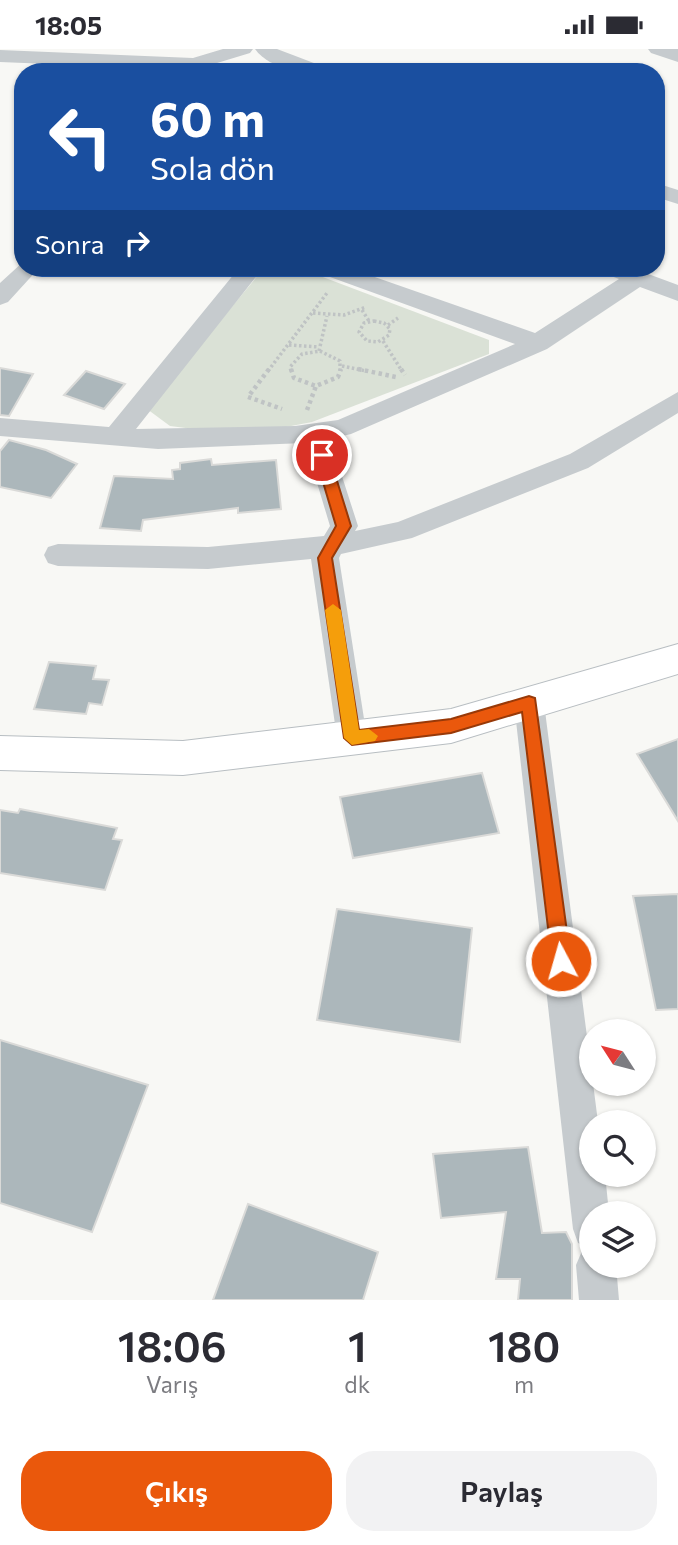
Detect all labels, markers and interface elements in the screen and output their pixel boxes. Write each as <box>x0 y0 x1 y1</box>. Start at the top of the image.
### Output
text: 18:05 <box>35 9 102 40</box>
text: 60 m <box>150 87 265 147</box>
icon: left <box>35 91 126 182</box>
text: Sola dön <box>150 147 275 187</box>
icon: right <box>118 224 156 262</box>
text: Sonra <box>35 228 104 259</box>
pin <box>292 425 352 485</box>
icon: arrive <box>303 436 341 474</box>
position arrow <box>524 924 598 998</box>
north arrow <box>579 1019 656 1095</box>
map controls <box>579 1019 656 1278</box>
button: search <box>579 1110 656 1187</box>
button: layers <box>579 1201 656 1278</box>
text: 18:06 <box>118 1319 227 1371</box>
text: 1 <box>348 1319 367 1371</box>
text: 180 <box>488 1319 560 1371</box>
text: Varış <box>146 1370 198 1398</box>
text: dk <box>344 1370 370 1398</box>
text: m <box>514 1370 534 1398</box>
button: Çıkış <box>21 1451 332 1531</box>
button: Paylaş <box>346 1451 657 1531</box>

